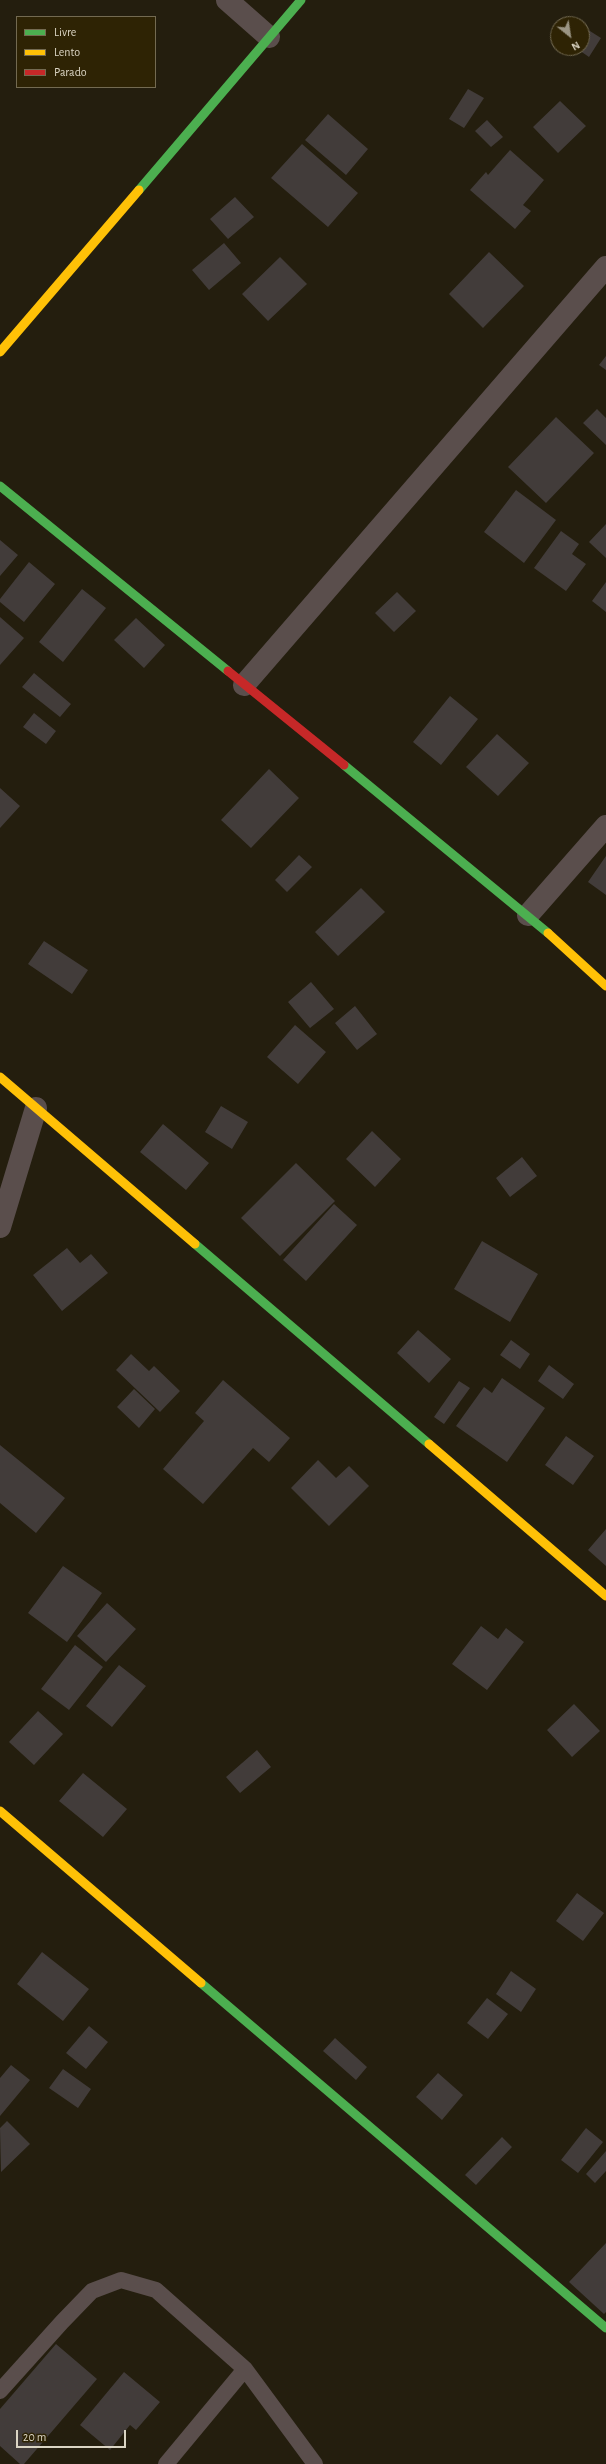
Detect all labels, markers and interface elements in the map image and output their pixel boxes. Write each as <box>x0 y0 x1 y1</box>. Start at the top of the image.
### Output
legend <box>16 16 156 88</box>
north arrow <box>550 16 590 56</box>
text: Livre <box>54 26 76 38</box>
text: N <box>570 39 582 53</box>
text: Lento <box>54 46 80 58</box>
text: Parado <box>54 66 87 78</box>
scale bar <box>18 2422 128 2448</box>
text: 20 m <box>23 2431 46 2443</box>

